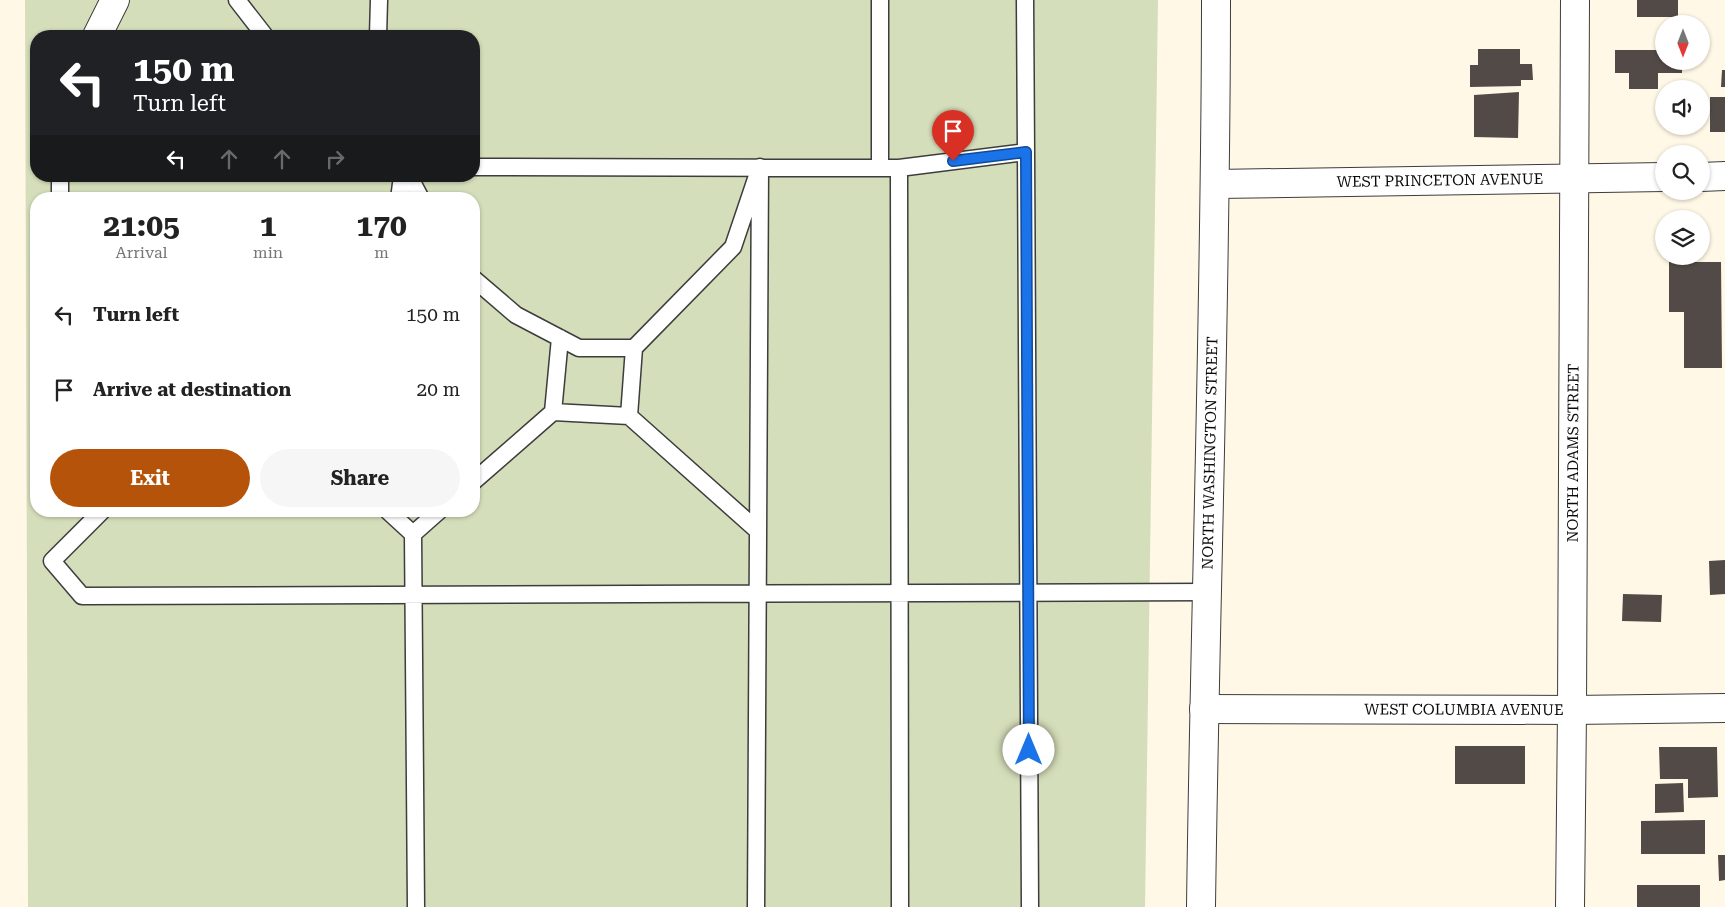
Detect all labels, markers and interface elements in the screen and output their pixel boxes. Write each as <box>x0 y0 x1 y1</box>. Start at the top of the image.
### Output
north arrow <box>1655 15 1710 70</box>
map controls <box>1655 15 1710 265</box>
text: 150 m <box>133 49 234 90</box>
icon: left <box>50 50 115 115</box>
button: sound <box>1655 80 1710 135</box>
text: Turn left <box>133 91 226 116</box>
pin <box>932 110 974 161</box>
icon: arrive <box>939 117 967 145</box>
icon: left <box>162 145 190 173</box>
icon: ahead <box>215 145 243 173</box>
icon: ahead <box>268 145 296 173</box>
icon: right <box>321 145 349 173</box>
button: search <box>1655 145 1710 200</box>
street label: WEST PRINCETON AVENUE <box>1336 170 1543 191</box>
text: 21:05 <box>103 208 180 243</box>
text: 1 <box>260 208 276 243</box>
text: 170 <box>356 208 407 243</box>
button: layers <box>1655 210 1710 265</box>
text: Arrival <box>116 243 168 262</box>
text: min <box>253 243 283 262</box>
text: m <box>374 243 389 262</box>
icon: left <box>50 301 78 329</box>
text: Turn left <box>93 303 179 326</box>
text: 150 m <box>406 303 460 326</box>
street label: NORTH WASHINGTON STREET <box>1198 336 1221 570</box>
street label: NORTH ADAMS STREET <box>1564 364 1582 543</box>
icon: arrive <box>50 376 78 404</box>
text: Arrive at destination <box>93 378 291 401</box>
text: 20 m <box>417 378 460 401</box>
button: Exit <box>50 449 250 507</box>
button: Share <box>260 449 460 507</box>
street label: WEST COLUMBIA AVENUE <box>1364 700 1564 719</box>
position arrow <box>1002 723 1054 775</box>

